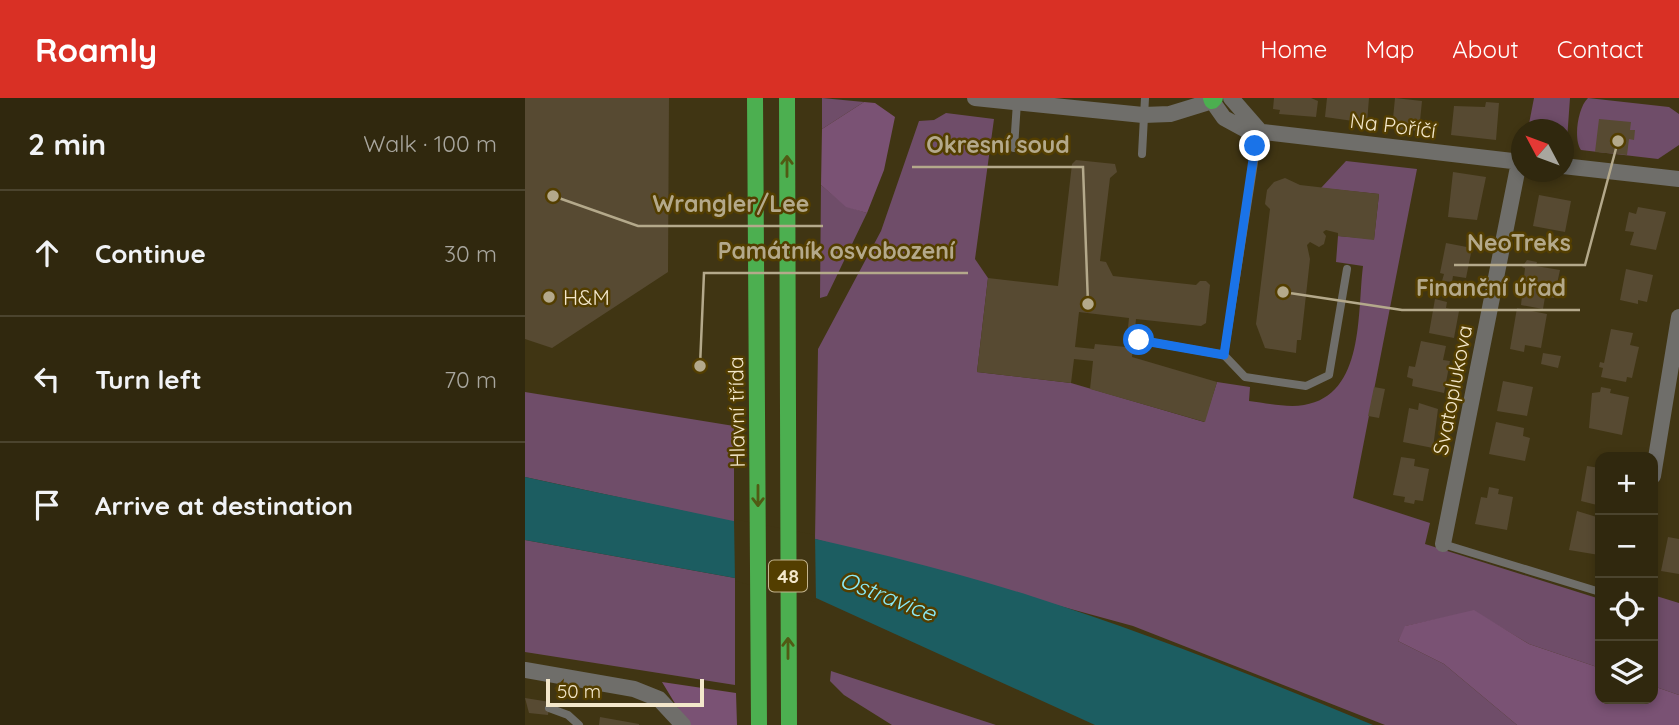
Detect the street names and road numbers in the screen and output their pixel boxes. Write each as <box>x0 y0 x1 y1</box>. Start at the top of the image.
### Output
street label: Na Poříčí <box>1348 107 1438 143</box>
street label: Svatoplukova <box>1427 323 1477 457</box>
street label: Hlavní třída <box>722 356 750 468</box>
road number: 48 <box>769 561 807 592</box>

